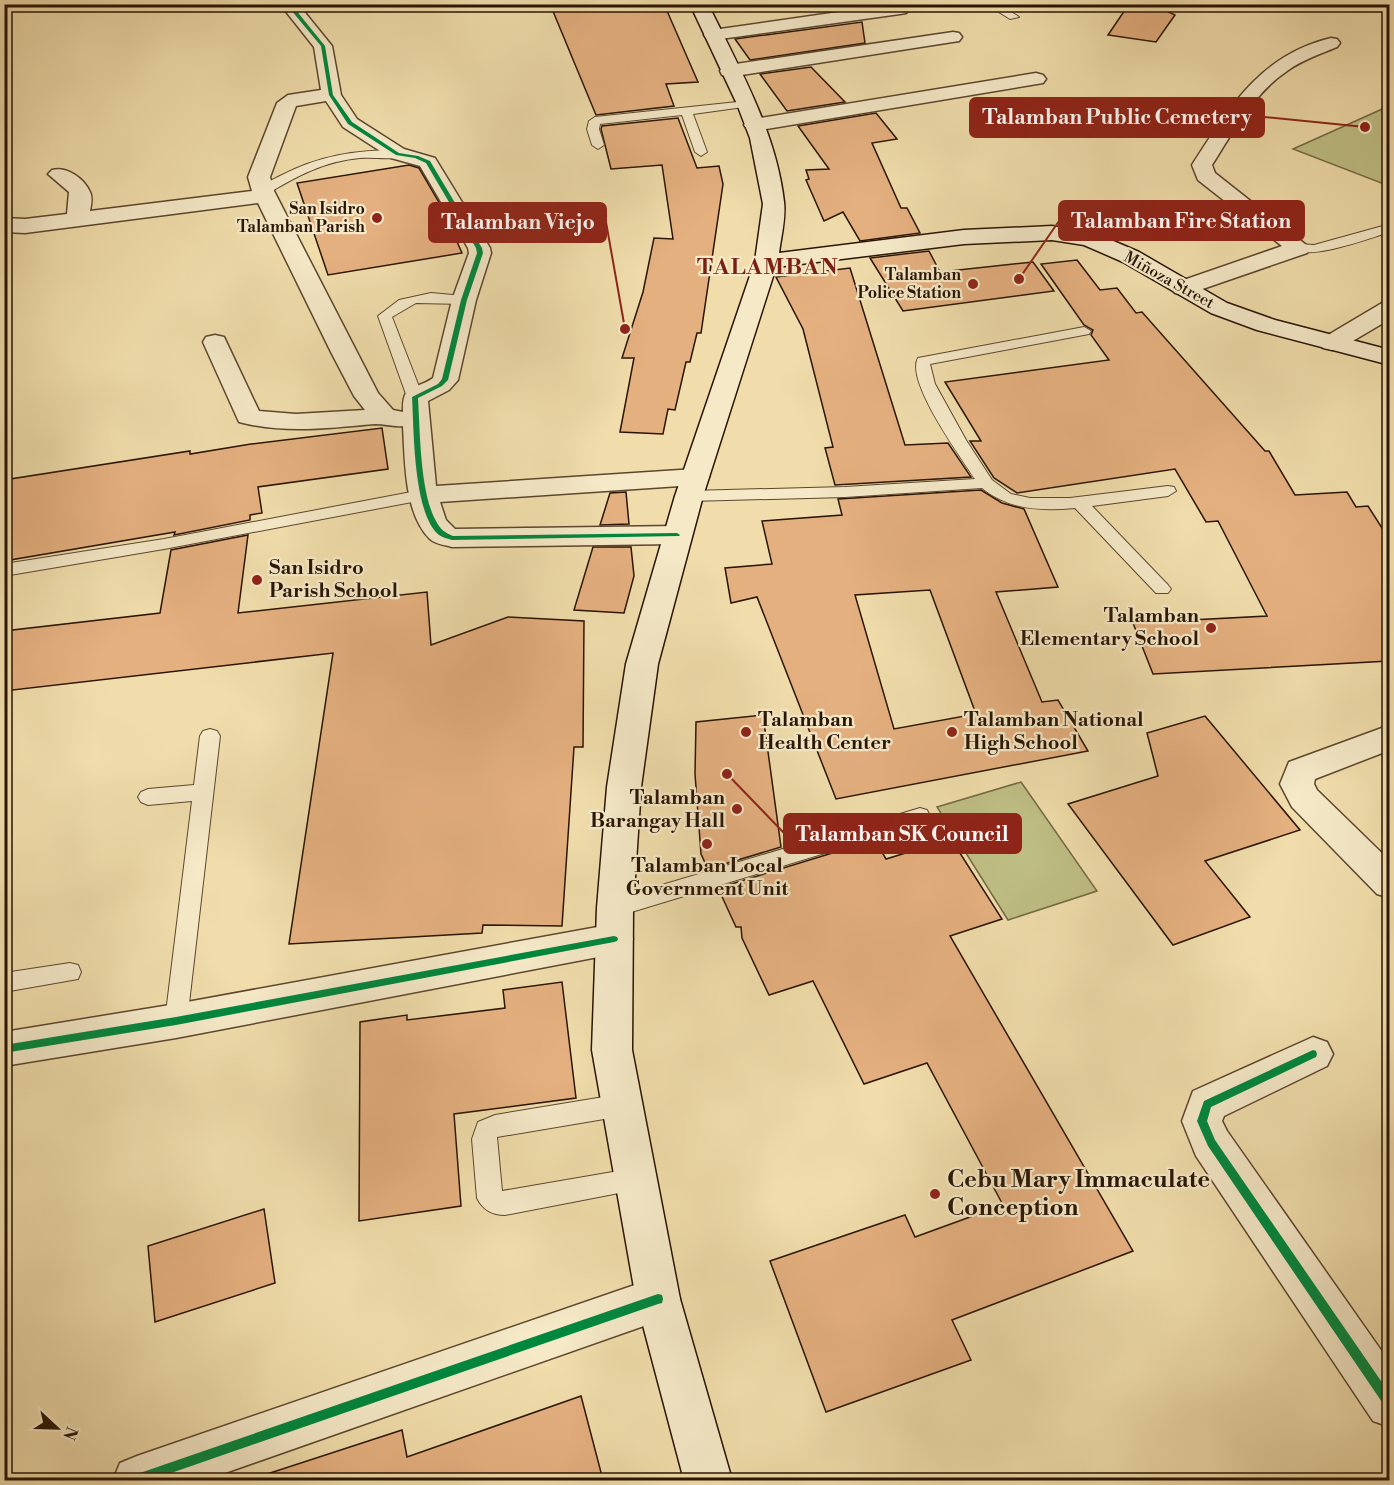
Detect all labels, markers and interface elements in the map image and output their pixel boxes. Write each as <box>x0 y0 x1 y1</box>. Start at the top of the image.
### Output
callout: Talamban Public Cemetery <box>970 98 1264 137</box>
text: Talamban Public Cemetery <box>982 105 1252 131</box>
place label: San Isidro Talamban Parish <box>237 199 365 237</box>
callout: Talamban Fire Station <box>1059 201 1304 240</box>
callout: Talamban Viejo <box>429 203 606 242</box>
text: Talamban Fire Station <box>1071 209 1291 235</box>
text: Talamban Viejo <box>441 210 595 236</box>
marker: San Isidro Talamban Parish <box>370 211 384 225</box>
street label: Miñoza Street <box>1120 247 1218 313</box>
district label: TALAMBAN <box>697 254 839 281</box>
place label: Talamban Police Station <box>857 265 961 303</box>
marker: Talamban Police Station <box>966 277 980 291</box>
place label: San Isidro Parish School <box>269 556 398 604</box>
marker: San Isidro Parish School <box>250 573 264 587</box>
place label: Talamban Elementary School <box>1020 604 1200 652</box>
marker: Talamban Elementary School <box>1204 621 1218 635</box>
place label: Talamban Health Center <box>758 708 891 756</box>
place label: Talamban National High School <box>964 708 1144 756</box>
marker: Talamban Health Center <box>739 725 753 739</box>
marker: Talamban National High School <box>945 725 959 739</box>
place label: Talamban Barangay Hall <box>590 786 726 834</box>
marker: Talamban Barangay Hall <box>730 802 744 816</box>
callout: Talamban SK Council <box>784 814 1021 853</box>
text: Talamban SK Council <box>795 822 1009 848</box>
marker: Talamban Local Government Unit <box>700 837 714 851</box>
place label: Talamban Local Government Unit <box>626 854 789 902</box>
place label: Cebu Mary Immaculate Conception <box>947 1165 1210 1223</box>
marker: Cebu Mary Immaculate Conception <box>928 1187 942 1201</box>
north arrow <box>27 1398 87 1458</box>
text: N <box>58 1424 82 1443</box>

